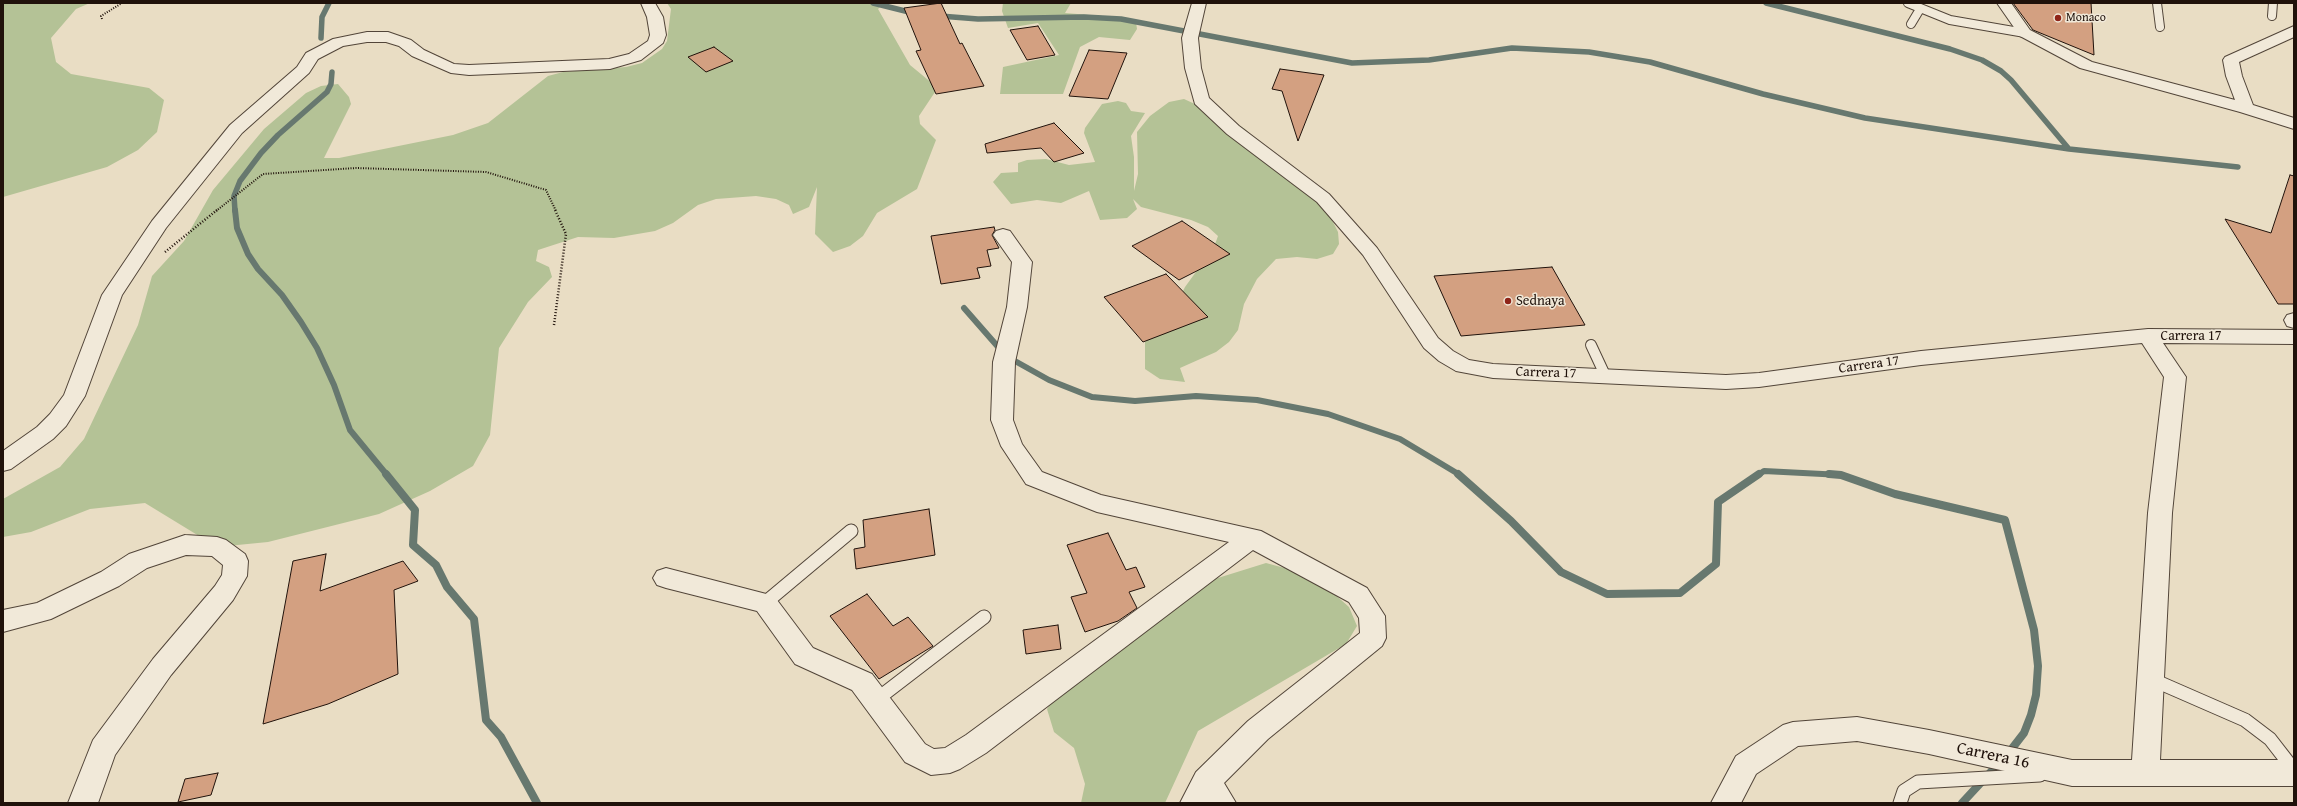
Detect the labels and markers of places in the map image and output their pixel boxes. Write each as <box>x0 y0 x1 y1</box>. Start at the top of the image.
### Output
place label: Monaco <box>2066 11 2106 25</box>
marker: Monaco <box>2053 13 2063 23</box>
place label: Sednaya <box>1516 293 1565 309</box>
marker: Sednaya <box>1503 296 1513 306</box>

